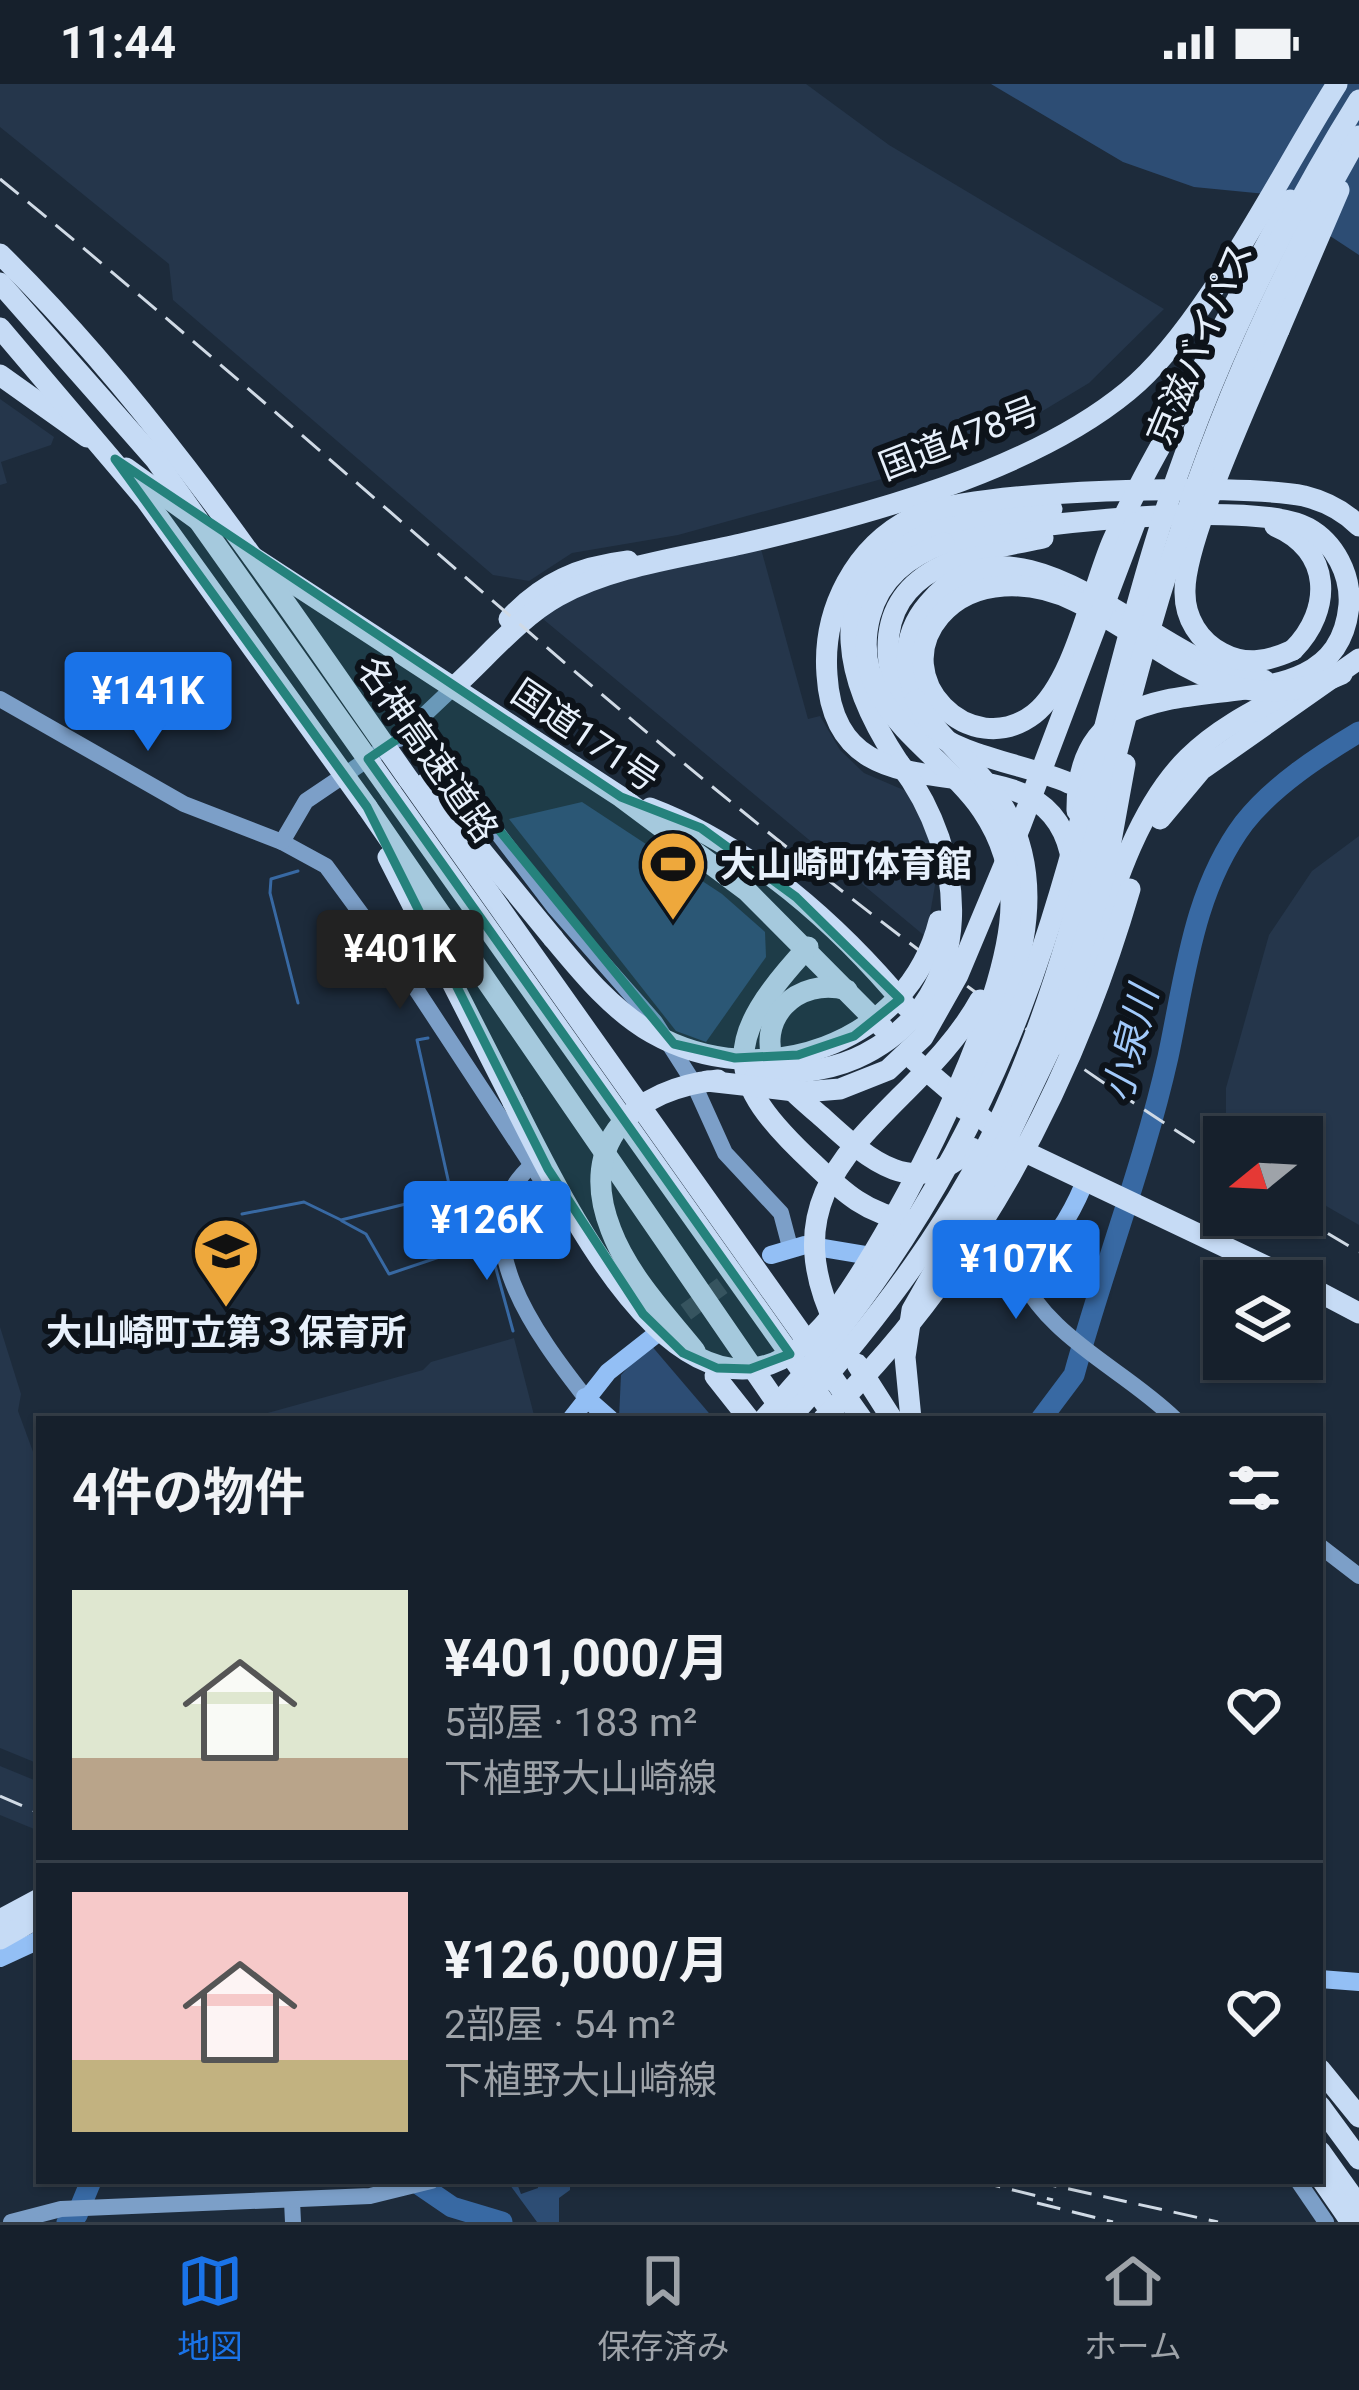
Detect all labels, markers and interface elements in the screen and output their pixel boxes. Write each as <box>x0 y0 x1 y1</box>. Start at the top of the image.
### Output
text: 11:44 <box>60 16 176 69</box>
street label: 京滋バイパス <box>1139 236 1261 451</box>
street label: 国道478号 <box>873 389 1046 489</box>
street label: 名神高速道路 <box>348 649 506 850</box>
pin: ¥141K <box>64 652 232 754</box>
text: ¥141K <box>92 668 204 714</box>
street label: 国道171号 <box>504 671 667 800</box>
sports icon: 大山崎町体育館 <box>638 829 708 923</box>
place label: 大山崎町体育館 <box>720 844 972 886</box>
pin: ¥401K <box>316 910 484 1012</box>
text: ¥401K <box>344 926 456 972</box>
water label: 小泉川 <box>1094 978 1168 1107</box>
north arrow <box>1203 1116 1323 1236</box>
map controls <box>1203 1116 1323 1380</box>
pin: ¥126K <box>403 1181 571 1283</box>
text: ¥126K <box>431 1197 543 1243</box>
school or university icon: 大山崎町立第３保育所 <box>191 1216 261 1310</box>
pin: ¥107K <box>932 1220 1100 1322</box>
text: ¥107K <box>960 1236 1072 1282</box>
button: layers <box>1203 1260 1323 1380</box>
place label: 大山崎町立第３保育所 <box>46 1312 406 1354</box>
icon: filters <box>1221 1455 1287 1521</box>
text: 4件の物件 <box>72 1463 305 1522</box>
text: ¥401,000/月 <box>444 1629 729 1688</box>
icon: home <box>168 1638 312 1782</box>
icon: heart <box>1221 1677 1287 1743</box>
text: 5部屋 · 183 m² <box>444 1700 697 1746</box>
text: 下植野大山崎線 <box>444 1756 717 1802</box>
text: ¥126,000/月 <box>444 1931 729 1990</box>
icon: home <box>168 1940 312 2084</box>
icon: heart <box>1221 1979 1287 2045</box>
text: 2部屋 · 54 m² <box>444 2002 675 2048</box>
text: 下植野大山崎線 <box>444 2058 717 2104</box>
tab: 地図 <box>177 2248 243 2368</box>
tab: 保存済み <box>597 2248 729 2368</box>
tab: ホーム <box>1084 2248 1182 2368</box>

